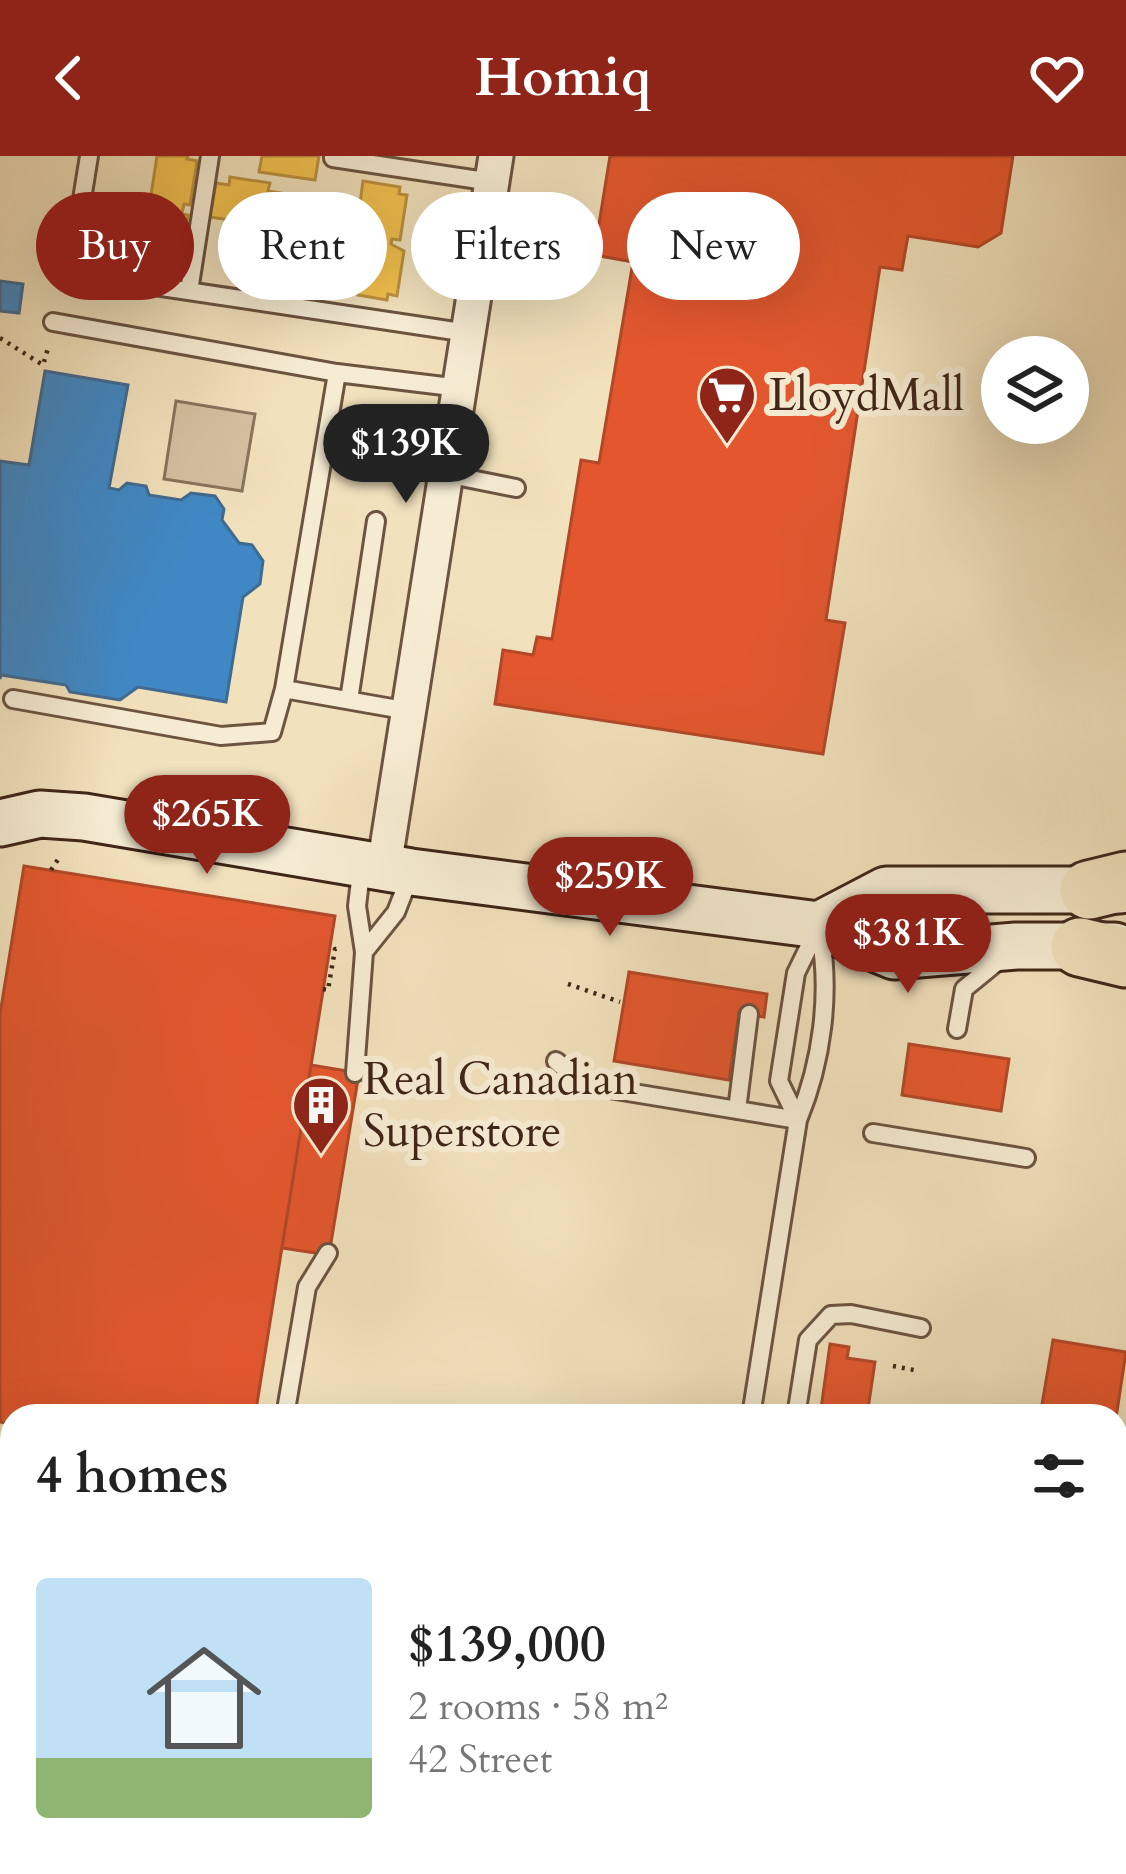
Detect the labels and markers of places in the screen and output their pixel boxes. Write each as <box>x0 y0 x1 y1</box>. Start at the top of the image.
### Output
supermarket icon: LloydMall <box>696 364 758 446</box>
place label: LloydMall <box>769 365 964 426</box>
pin: $139K <box>322 404 490 506</box>
pin: $265K <box>123 775 291 877</box>
pin: $259K <box>526 837 694 939</box>
pin: $381K <box>824 894 992 996</box>
place label: Real Canadian Superstore <box>363 1049 639 1162</box>
building icon: Real Canadian Superstore <box>290 1074 352 1156</box>

